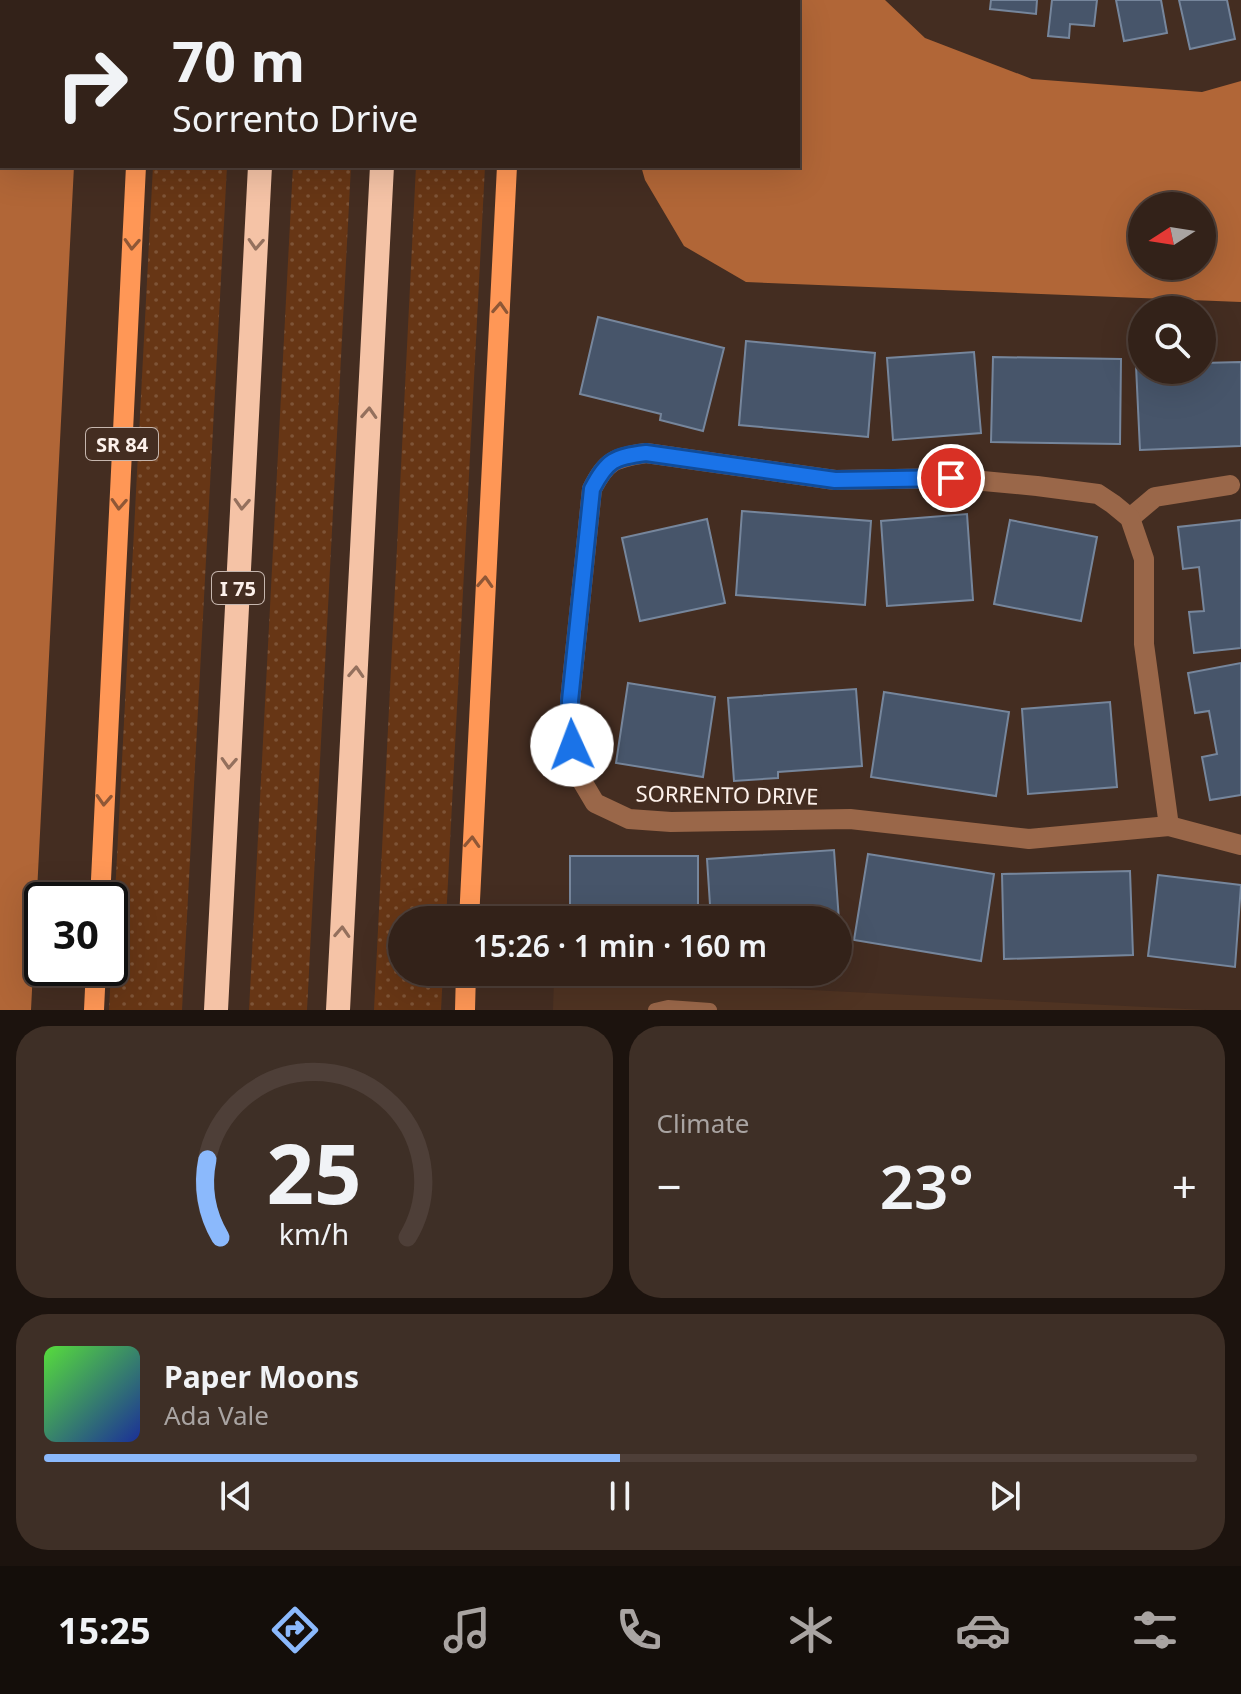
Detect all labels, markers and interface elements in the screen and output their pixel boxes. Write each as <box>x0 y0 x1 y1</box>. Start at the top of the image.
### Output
text: 70 m <box>172 22 305 98</box>
icon: right <box>40 32 144 136</box>
text: Sorrento Drive <box>172 94 418 143</box>
north arrow <box>1128 192 1216 280</box>
map controls <box>1128 192 1216 384</box>
one-way arrow <box>124 238 141 251</box>
one-way arrow <box>248 238 265 251</box>
button: search <box>1128 296 1216 384</box>
one-way arrow <box>491 301 508 314</box>
one-way arrow <box>360 406 377 419</box>
road number: SR 84 <box>86 428 158 460</box>
pin <box>917 444 985 512</box>
icon: arrive <box>929 456 973 500</box>
one-way arrow <box>111 498 128 511</box>
one-way arrow <box>234 498 251 511</box>
road number: I 75 <box>212 572 264 604</box>
one-way arrow <box>477 575 494 588</box>
one-way arrow <box>347 665 364 678</box>
position arrow <box>530 703 614 787</box>
one-way arrow <box>221 757 238 770</box>
street label: SORRENTO DRIVE <box>635 777 819 811</box>
one-way arrow <box>96 794 113 807</box>
one-way arrow <box>464 835 481 848</box>
speed limit sign: 30 <box>24 882 128 986</box>
one-way arrow <box>333 925 350 938</box>
text: 15:26 · 1 min · 160 m <box>473 925 767 966</box>
text: Climate <box>657 1105 749 1141</box>
text: 25 <box>267 1115 362 1228</box>
text: 23° <box>880 1145 974 1227</box>
text: − <box>657 1156 682 1216</box>
text: + <box>1172 1156 1197 1216</box>
text: km/h <box>279 1214 349 1253</box>
text: Paper Moons <box>164 1356 359 1397</box>
text: Ada Vale <box>164 1397 269 1433</box>
icon: previous <box>214 1474 258 1518</box>
icon: pause <box>598 1474 642 1518</box>
icon: next <box>983 1474 1027 1518</box>
icon: directions <box>267 1602 323 1658</box>
icon: music <box>439 1602 495 1658</box>
icon: phone <box>611 1602 667 1658</box>
icon: climate <box>783 1602 839 1658</box>
icon: car <box>955 1602 1011 1658</box>
icon: filters <box>1127 1602 1183 1658</box>
text: 15:25 <box>58 1606 151 1655</box>

